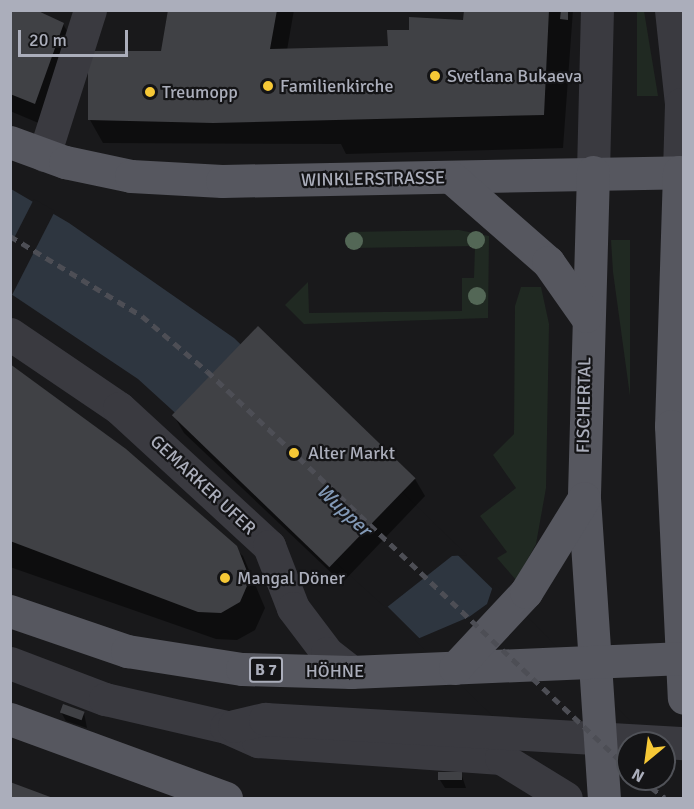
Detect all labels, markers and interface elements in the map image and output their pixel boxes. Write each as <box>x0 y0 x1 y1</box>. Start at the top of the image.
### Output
scale bar <box>21 18 130 56</box>
text: 20 m <box>29 29 67 51</box>
place label: Svetlana Bukaeva <box>447 65 582 87</box>
marker: Svetlana Bukaeva <box>428 69 442 83</box>
place label: Familienkirche <box>280 75 393 97</box>
marker: Familienkirche <box>261 79 275 93</box>
place label: Treumopp <box>162 81 238 103</box>
marker: Treumopp <box>143 85 157 99</box>
street label: WINKLERSTRASSE <box>301 167 445 191</box>
street label: FISCHERTAL <box>572 357 596 453</box>
street label: GEMARKER UFER <box>146 431 260 539</box>
place label: Alter Markt <box>308 442 395 464</box>
marker: Alter Markt <box>285 444 303 462</box>
water label: Wupper <box>312 479 376 541</box>
place label: Mangal Döner <box>237 567 345 589</box>
marker: Mangal Döner <box>218 571 232 585</box>
road number: B 7 <box>248 657 284 683</box>
street label: HÖHNE <box>306 660 364 682</box>
north arrow <box>616 731 676 791</box>
text: N <box>629 764 648 786</box>

